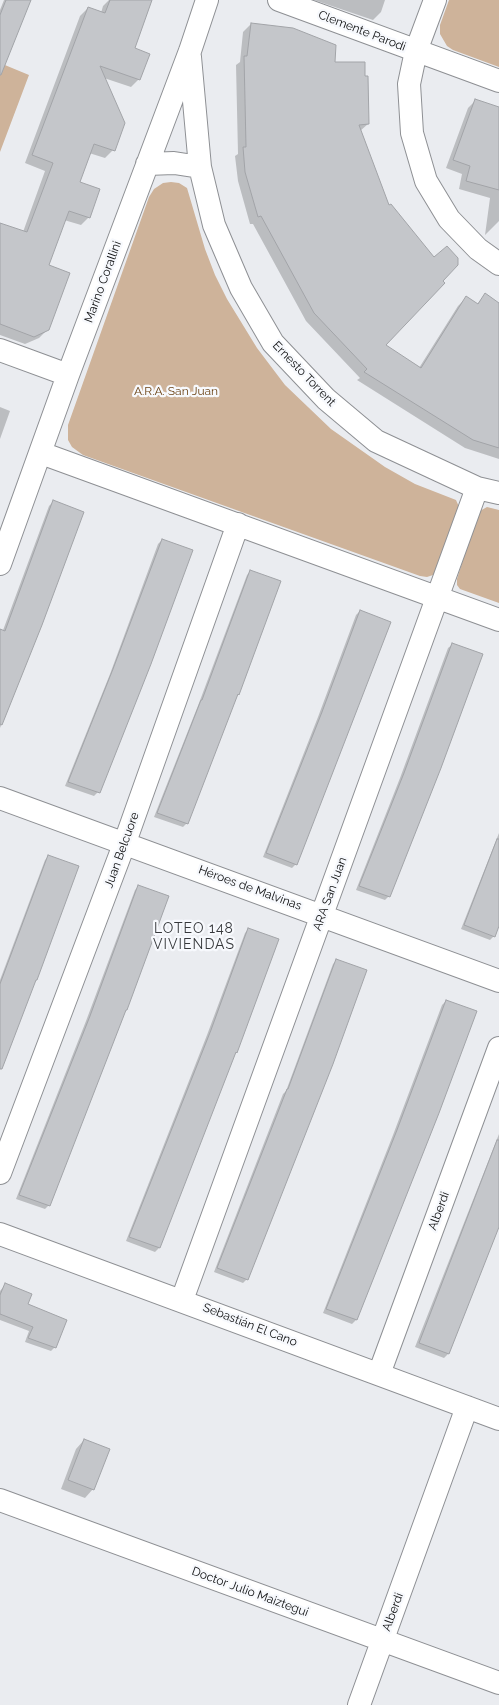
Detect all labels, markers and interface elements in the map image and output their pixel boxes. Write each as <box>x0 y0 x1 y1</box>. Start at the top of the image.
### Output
street label: Clemente Parodi <box>316 8 408 54</box>
street label: Marino Corallini <box>82 239 124 325</box>
street label: Ernesto Torrent <box>269 339 339 409</box>
park label: A.R.A. San Juan <box>134 384 218 398</box>
street label: Juan Belcuore <box>102 810 142 890</box>
street label: ARA San Juan <box>310 855 350 933</box>
street label: Héroes de Malvinas <box>196 863 304 913</box>
district label: LOTEO 148 VIVIENDAS <box>152 921 236 954</box>
street label: Alberdi <box>425 1190 453 1232</box>
street label: Sebastián El Cano <box>201 1300 299 1350</box>
street label: Doctor Julio Maiztegui <box>190 1564 310 1620</box>
street label: Alberdi <box>379 1591 407 1633</box>

